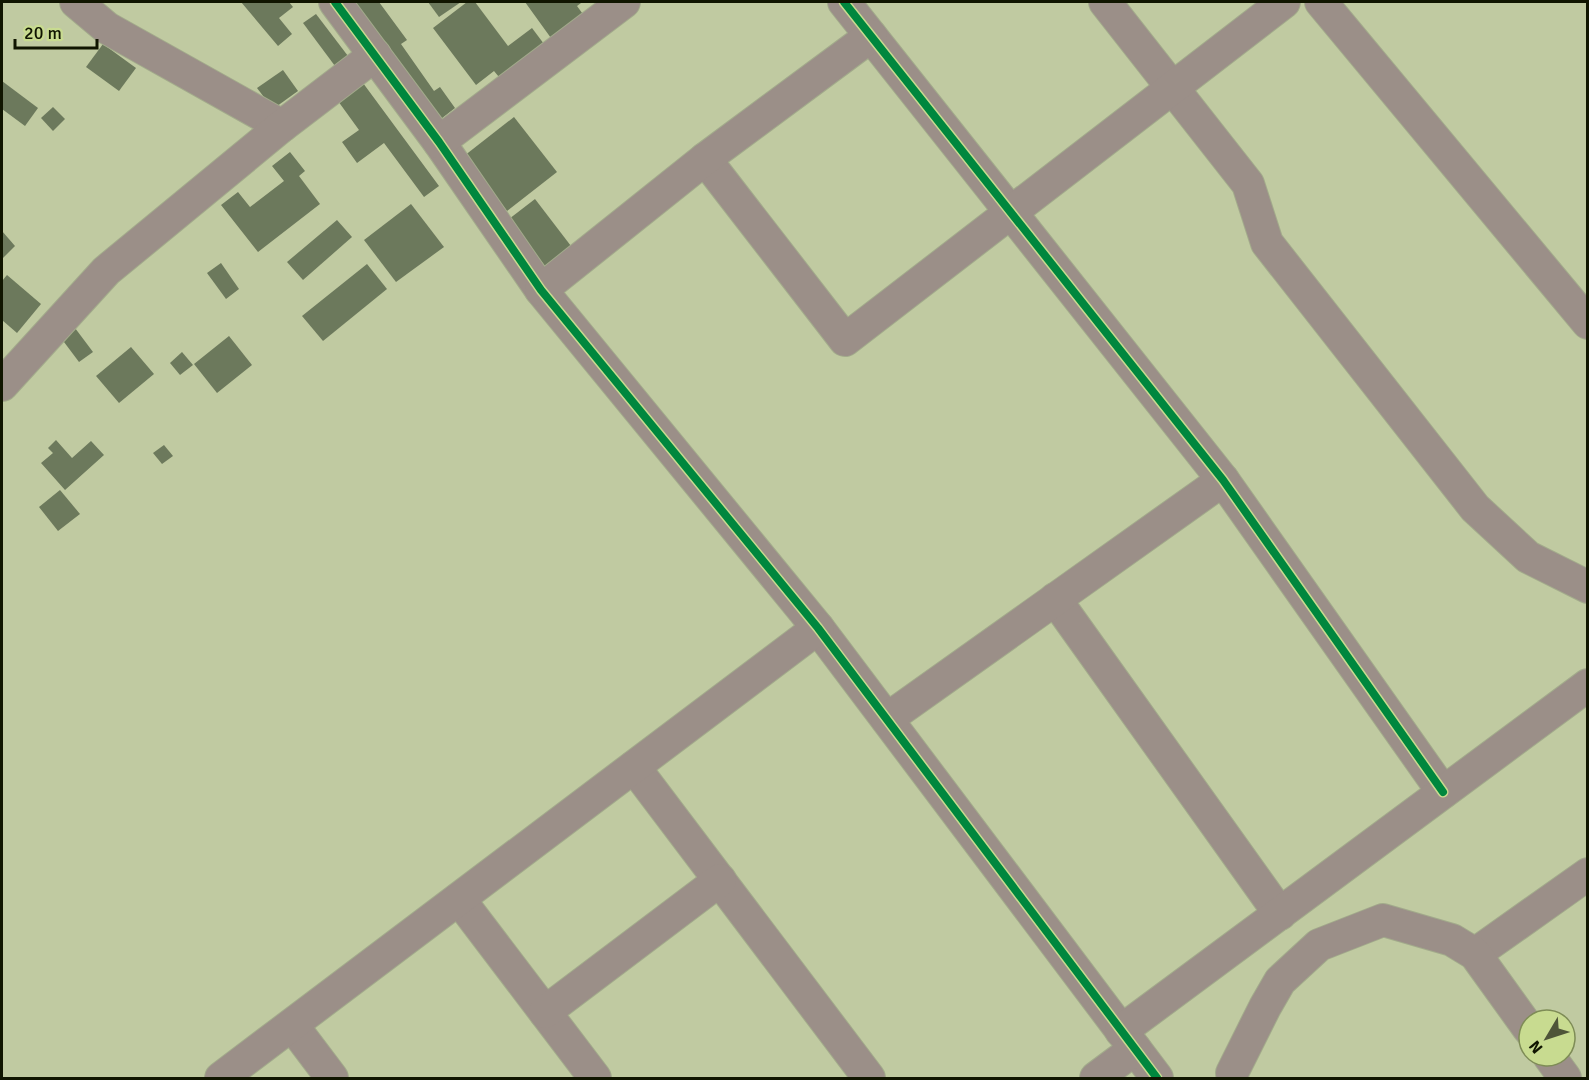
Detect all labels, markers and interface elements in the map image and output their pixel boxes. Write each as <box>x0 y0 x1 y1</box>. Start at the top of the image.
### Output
scale bar <box>15 12 98 50</box>
text: 20 m <box>24 22 62 44</box>
north arrow <box>1517 1008 1577 1068</box>
text: N <box>1525 1036 1547 1057</box>

